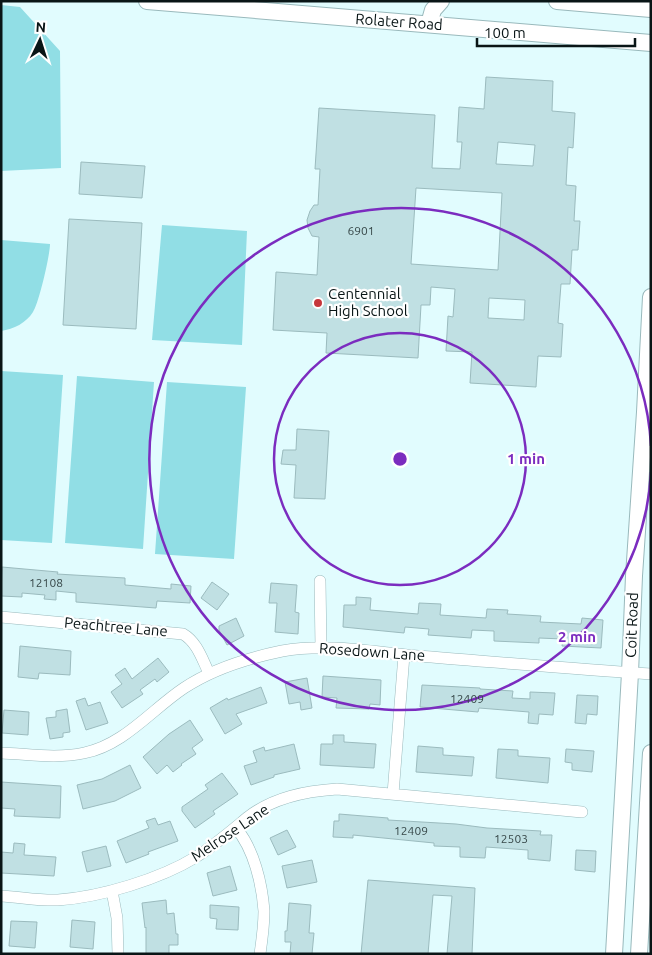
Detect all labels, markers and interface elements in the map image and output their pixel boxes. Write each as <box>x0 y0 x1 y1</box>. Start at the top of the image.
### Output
street label: Rolater Road <box>355 10 443 33</box>
north arrow <box>15 15 65 65</box>
scale bar <box>477 15 634 47</box>
text: N <box>35 19 47 35</box>
text: 100 m <box>484 24 526 41</box>
house number: 6901 <box>347 224 375 237</box>
place label: Centennial High School <box>328 285 408 319</box>
marker: Centennial High School <box>312 297 324 309</box>
centre of rings <box>391 450 409 468</box>
text: 1 min <box>507 450 545 467</box>
house number: 12108 <box>29 576 63 589</box>
street label: Coit Road <box>622 592 641 658</box>
street label: Peachtree Lane <box>64 614 169 640</box>
text: 2 min <box>558 628 596 645</box>
street label: Rosedown Lane <box>318 639 426 664</box>
house number: 12409 <box>450 692 484 705</box>
street label: Melrose Lane <box>188 800 272 865</box>
house number: 12409 <box>394 824 428 837</box>
house number: 12503 <box>494 832 528 845</box>

